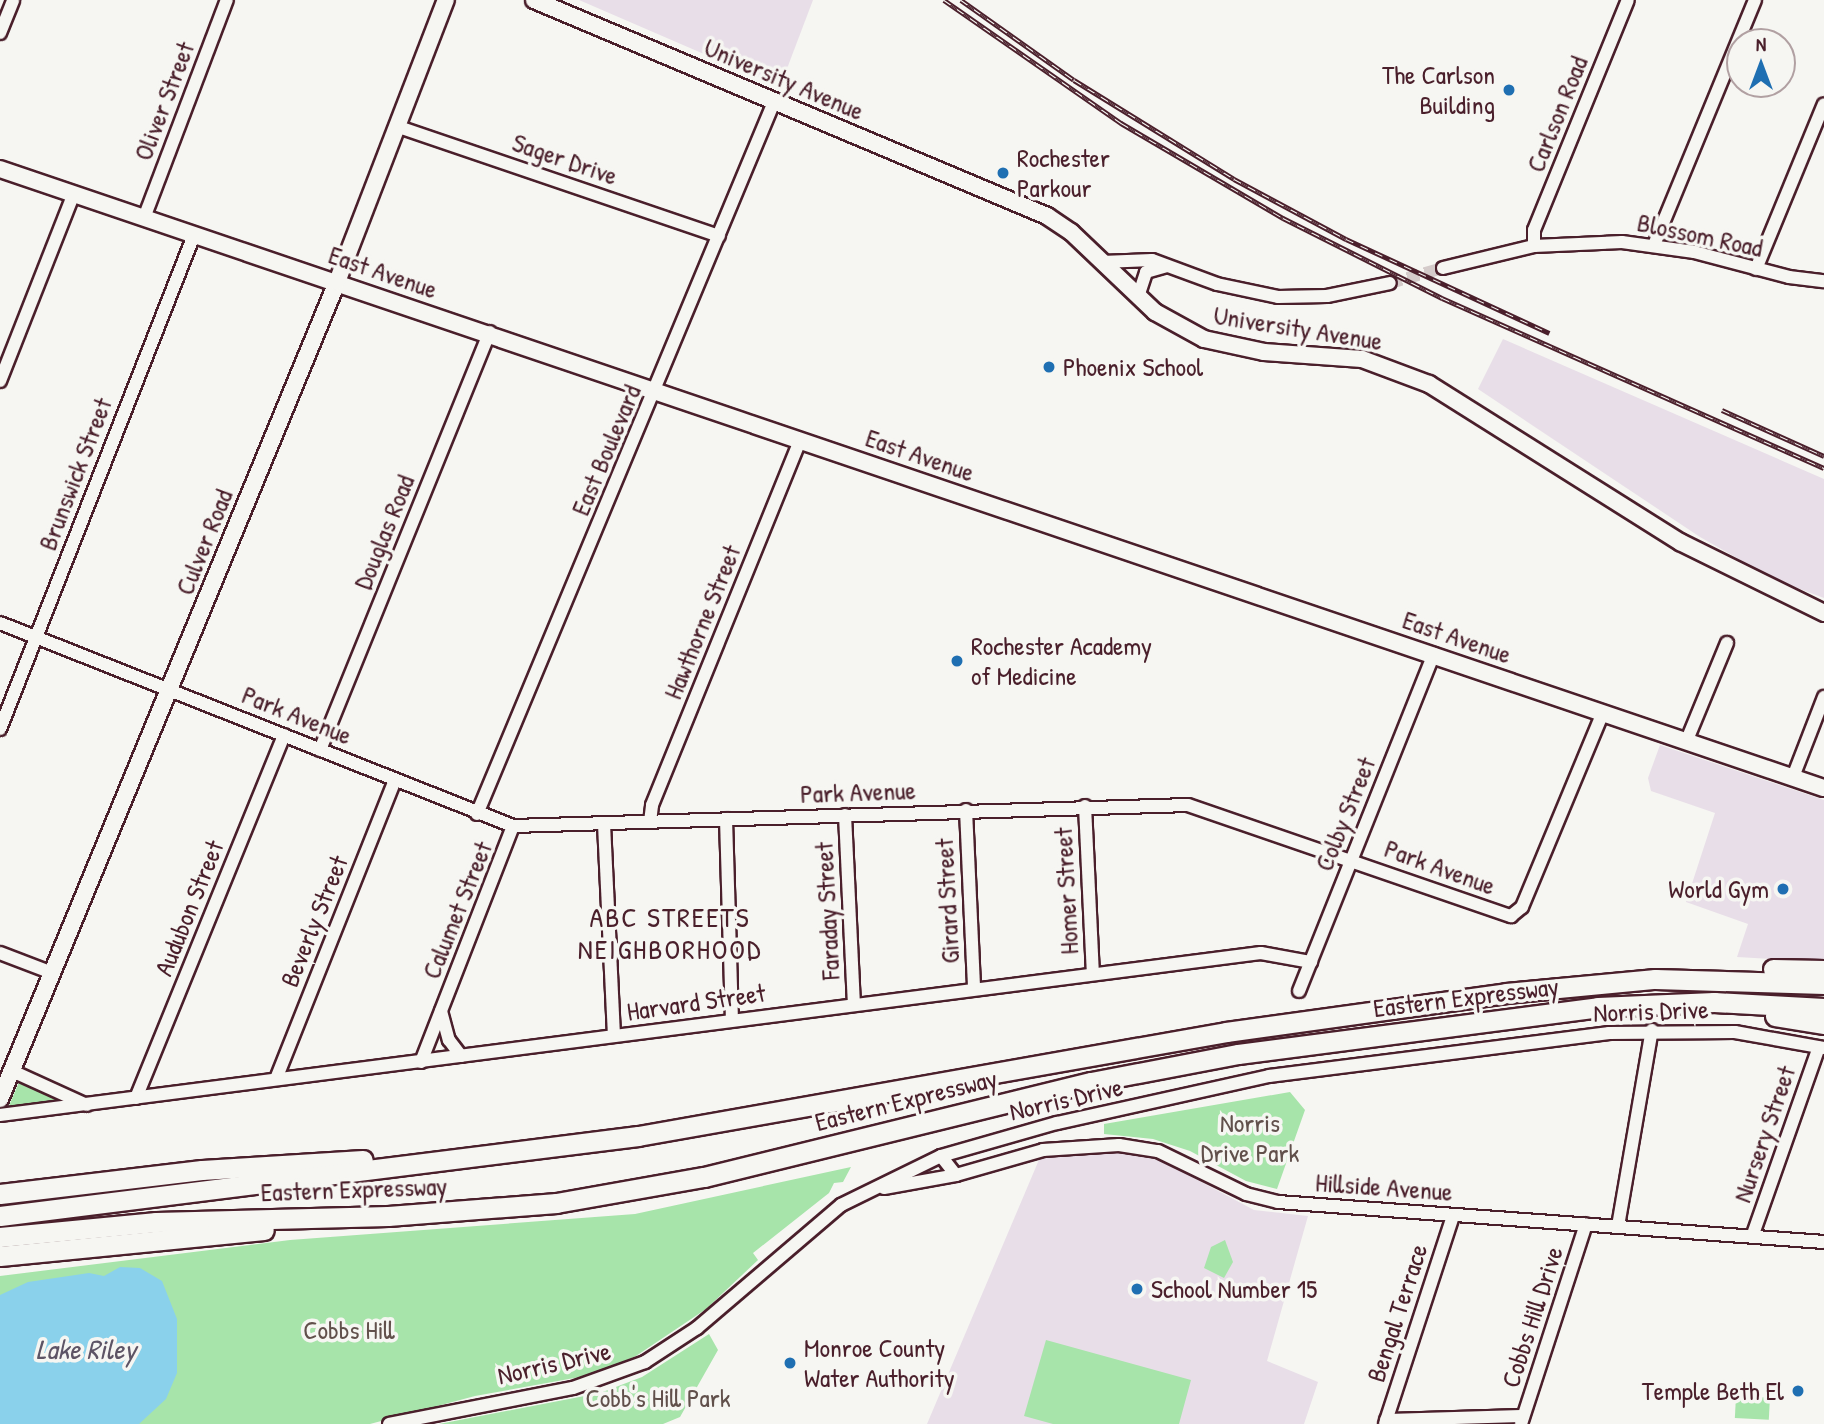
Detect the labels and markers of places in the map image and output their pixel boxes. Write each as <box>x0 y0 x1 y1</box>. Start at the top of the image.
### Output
place label: The Carlson Building <box>1382 59 1495 120</box>
marker: The Carlson Building <box>1501 82 1517 98</box>
place label: Rochester Parkour <box>1017 142 1110 204</box>
marker: Rochester Parkour <box>995 165 1011 181</box>
place label: Phoenix School <box>1063 351 1203 383</box>
marker: Phoenix School <box>1041 359 1057 375</box>
place label: Rochester Academy of Medicine <box>971 630 1152 692</box>
marker: Rochester Academy of Medicine <box>949 653 965 669</box>
place label: World Gym <box>1668 873 1769 905</box>
marker: World Gym <box>1775 881 1791 897</box>
place label: School Number 15 <box>1151 1273 1317 1305</box>
marker: School Number 15 <box>1129 1281 1145 1297</box>
place label: Monroe County Water Authority <box>804 1332 955 1394</box>
marker: Monroe County Water Authority <box>782 1355 798 1371</box>
place label: Temple Beth El <box>1642 1375 1784 1407</box>
marker: Temple Beth El <box>1790 1383 1806 1399</box>

